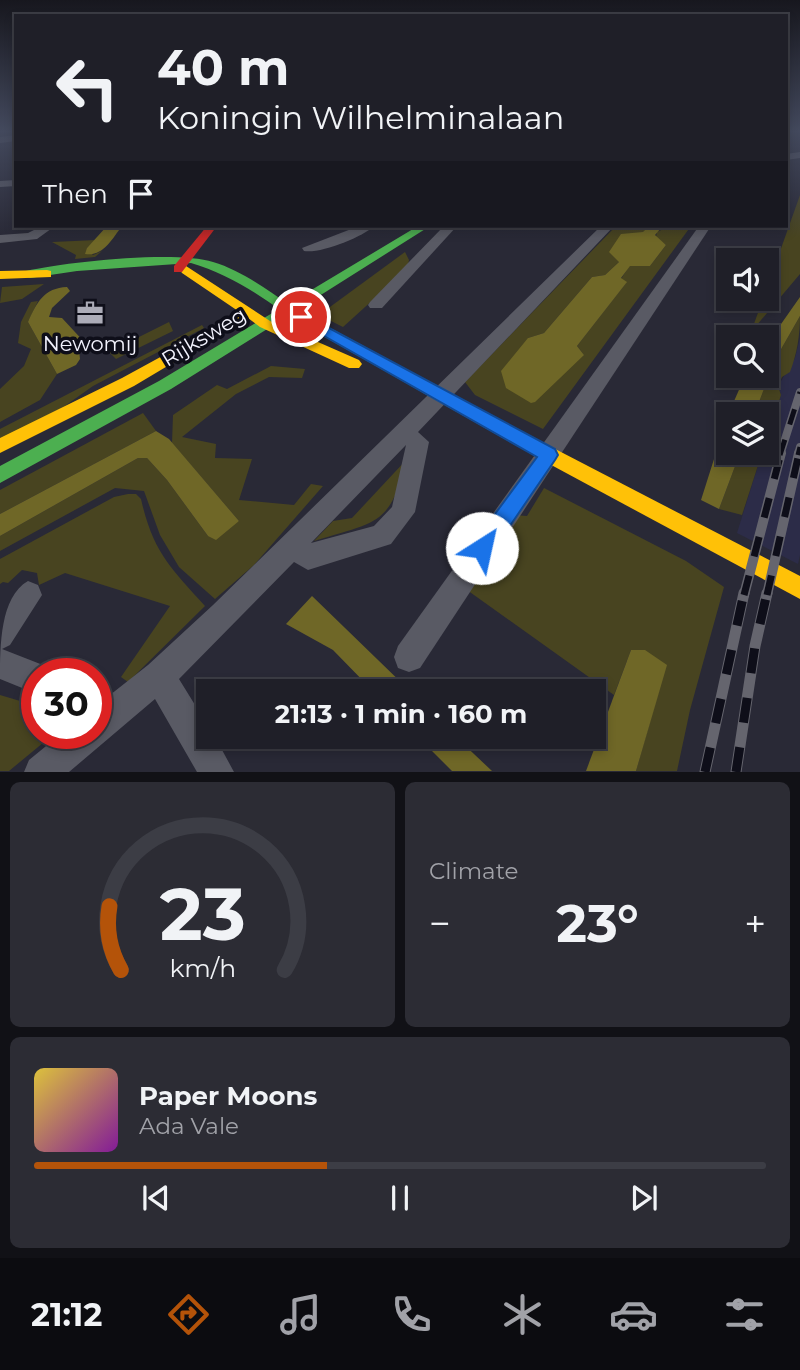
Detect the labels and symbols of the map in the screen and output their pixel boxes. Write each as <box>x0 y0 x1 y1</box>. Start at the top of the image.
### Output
pin <box>271 287 331 347</box>
office icon: Newomij <box>75 298 105 328</box>
street label: Rijksweg <box>157 302 250 372</box>
place label: Newomij <box>43 331 137 356</box>
position arrow <box>445 511 519 585</box>
speed limit sign: 30 <box>21 658 112 749</box>

